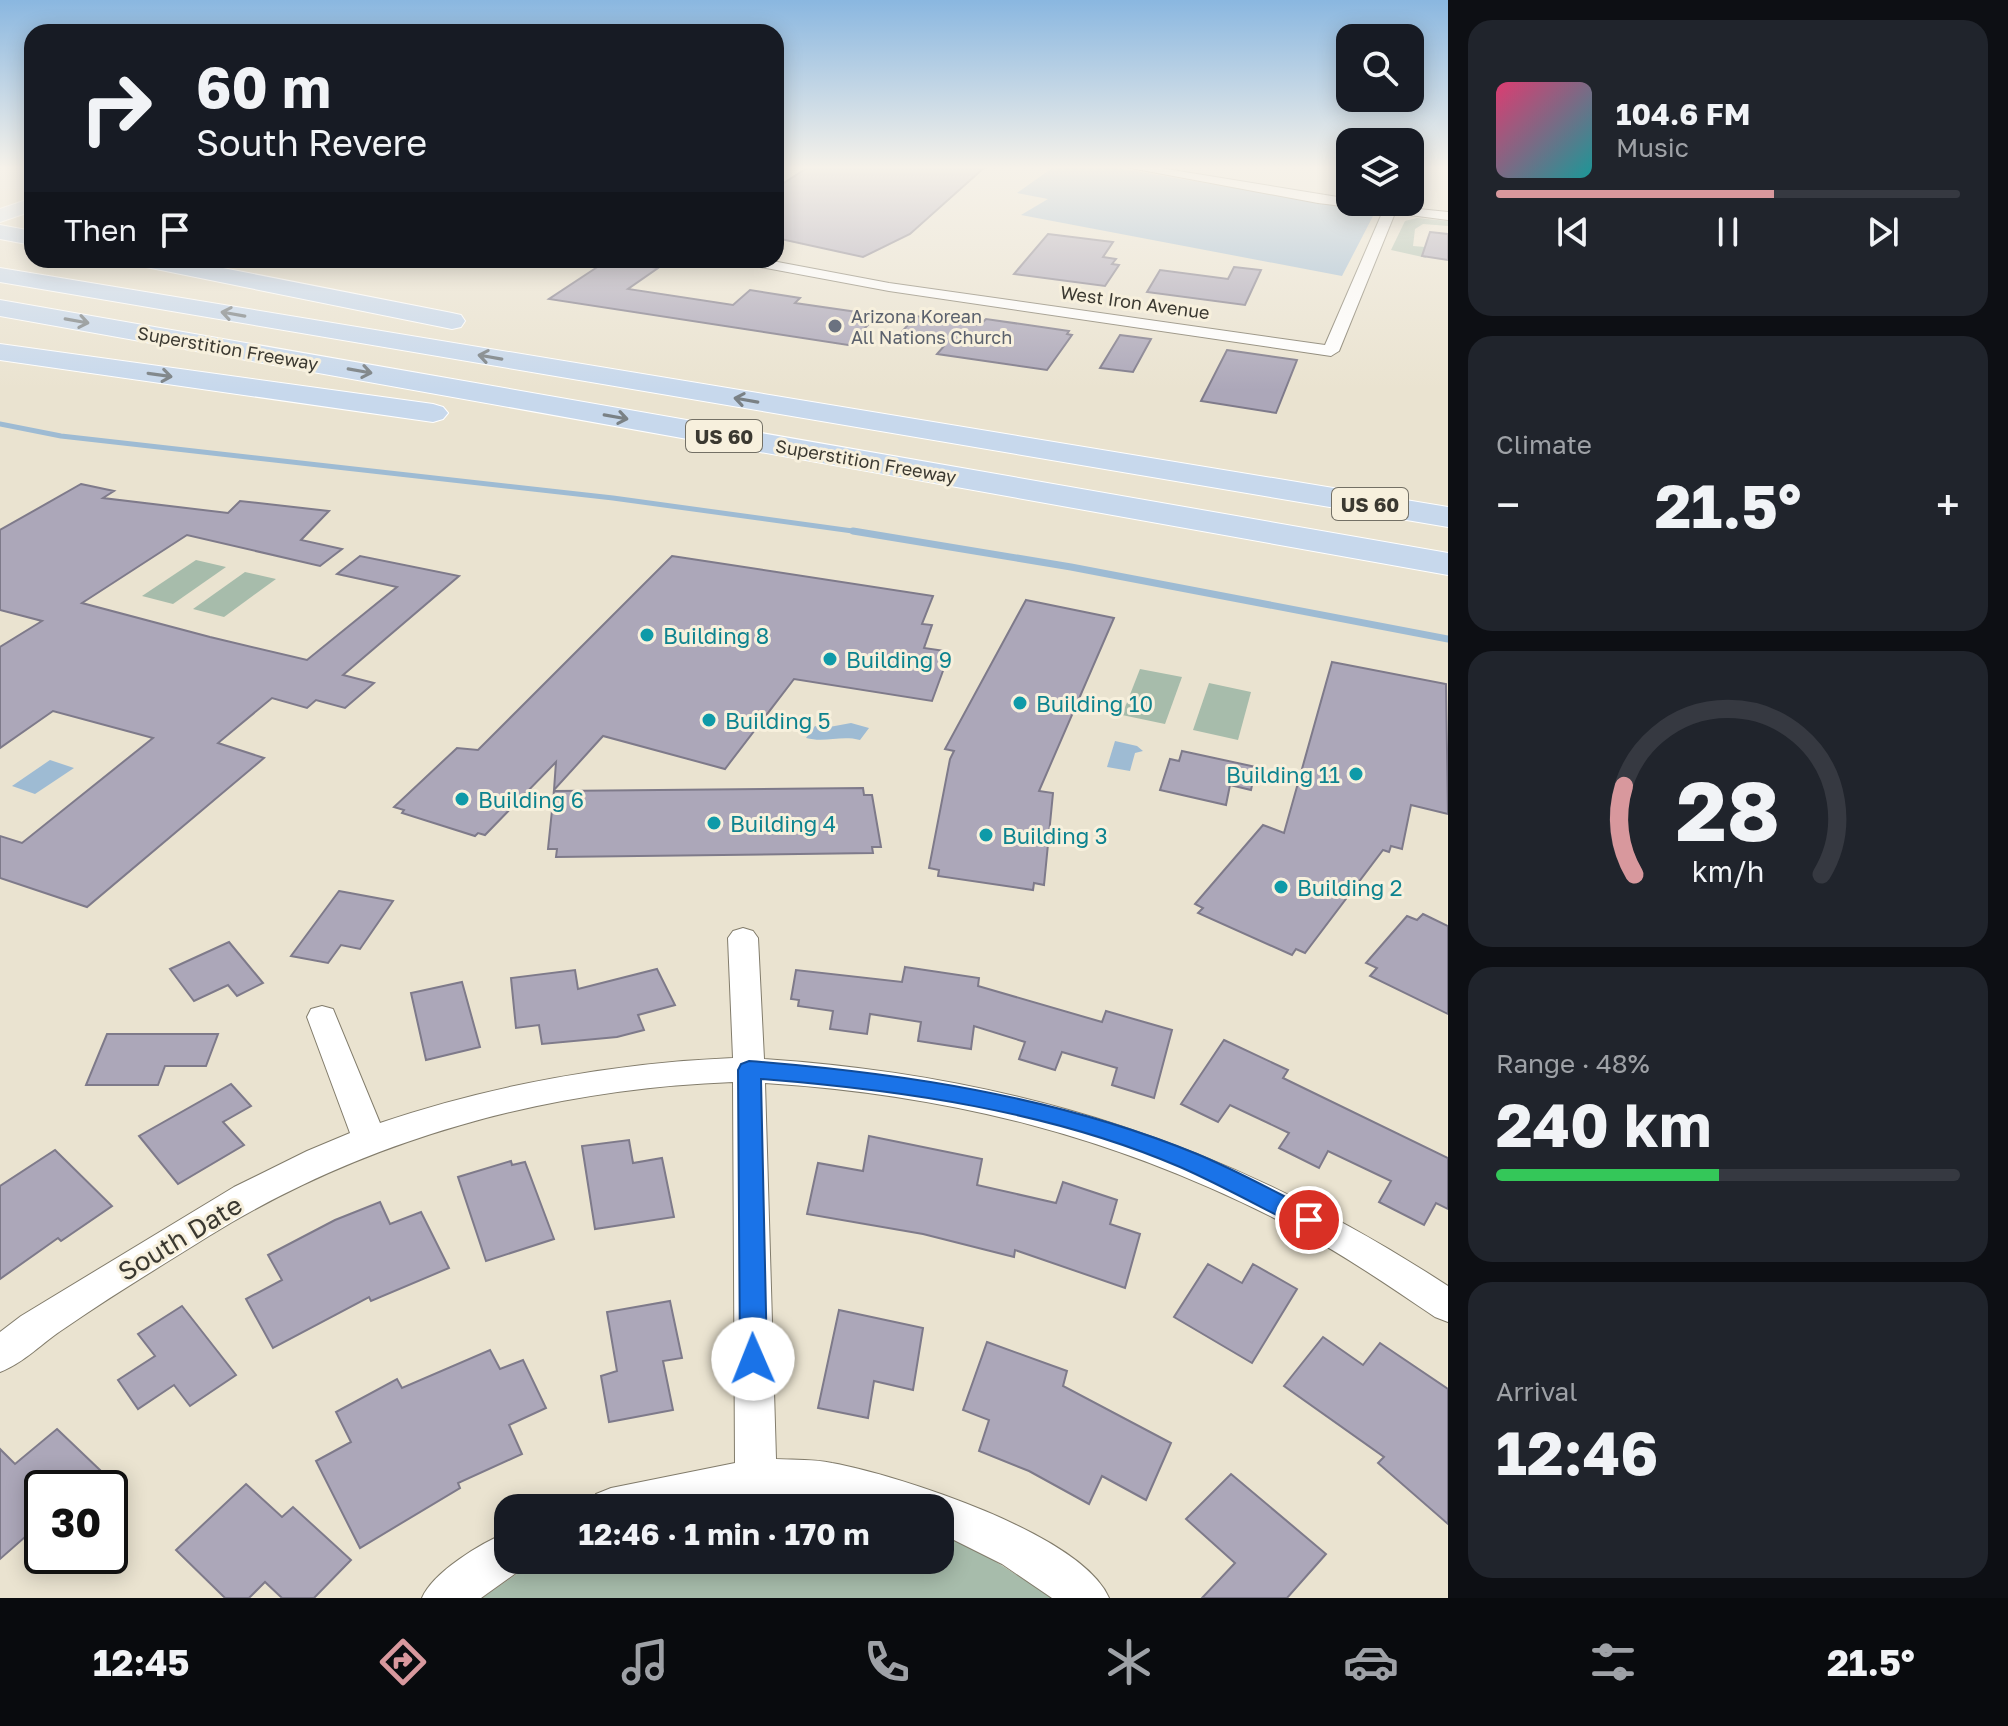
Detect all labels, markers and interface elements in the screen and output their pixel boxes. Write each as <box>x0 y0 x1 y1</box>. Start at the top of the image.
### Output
map controls <box>1336 24 1424 216</box>
button: search <box>1336 24 1424 112</box>
text: 60 m <box>196 53 331 120</box>
icon: right <box>64 56 168 160</box>
text: 104.6 FM <box>1616 96 1750 132</box>
text: South Revere <box>196 121 427 164</box>
button: layers <box>1336 128 1424 216</box>
text: Music <box>1616 132 1689 163</box>
icon: arrive <box>153 208 197 252</box>
icon: previous <box>1551 210 1595 254</box>
icon: pause <box>1706 210 1750 254</box>
icon: next <box>1861 210 1905 254</box>
text: Then <box>64 212 137 248</box>
street label: West Iron Avenue <box>1059 281 1211 323</box>
place label: Arizona Korean All Nations Church <box>851 305 1012 348</box>
one-way arrow <box>221 306 247 321</box>
one-way arrow <box>64 315 89 330</box>
marker: Arizona Korean All Nations Church <box>826 317 844 335</box>
street label: Superstition Freeway <box>136 321 320 375</box>
one-way arrow <box>478 349 503 364</box>
one-way arrow <box>347 365 373 380</box>
one-way arrow <box>147 368 173 383</box>
one-way arrow <box>734 392 759 407</box>
one-way arrow <box>603 410 629 425</box>
road number: US 60 <box>686 420 762 452</box>
text: Climate <box>1496 429 1592 460</box>
street label: Superstition Freeway <box>774 434 958 488</box>
text: 21.5° <box>1655 469 1801 541</box>
text: − <box>1496 478 1520 531</box>
text: + <box>1936 478 1960 531</box>
road number: US 60 <box>1332 488 1408 520</box>
place label: Building 8 <box>663 622 769 649</box>
marker: Building 8 <box>638 626 656 644</box>
place label: Building 9 <box>846 646 952 673</box>
marker: Building 9 <box>821 650 839 668</box>
place label: Building 10 <box>1036 690 1153 717</box>
marker: Building 10 <box>1011 694 1029 712</box>
place label: Building 5 <box>725 707 831 734</box>
marker: Building 5 <box>700 711 718 729</box>
text: 28 <box>1676 759 1780 859</box>
place label: Building 11 <box>1226 761 1340 788</box>
marker: Building 11 <box>1347 765 1365 783</box>
place label: Building 6 <box>478 786 584 813</box>
marker: Building 6 <box>453 790 471 808</box>
place label: Building 4 <box>730 810 836 837</box>
marker: Building 4 <box>705 814 723 832</box>
place label: Building 3 <box>1002 822 1108 849</box>
marker: Building 3 <box>977 826 995 844</box>
text: km/h <box>1692 854 1764 888</box>
place label: Building 2 <box>1297 874 1403 901</box>
marker: Building 2 <box>1272 878 1290 896</box>
text: Range · 48% <box>1496 1048 1650 1079</box>
text: 240 km <box>1496 1088 1711 1160</box>
pin <box>1275 1186 1343 1254</box>
street label: South Date <box>112 1189 248 1287</box>
icon: arrive <box>1287 1198 1331 1242</box>
position arrow <box>711 1317 795 1401</box>
text: Arrival <box>1496 1376 1577 1407</box>
text: 12:46 <box>1496 1416 1658 1488</box>
speed limit sign: 30 <box>24 1470 128 1574</box>
text: 12:46 · 1 min · 170 m <box>579 1516 869 1552</box>
icon: directions <box>375 1634 431 1690</box>
icon: music <box>617 1634 673 1690</box>
icon: phone <box>859 1634 915 1690</box>
icon: climate <box>1101 1634 1157 1690</box>
icon: car <box>1343 1634 1399 1690</box>
icon: filters <box>1585 1634 1641 1690</box>
text: 12:45 <box>93 1641 189 1684</box>
text: 21.5° <box>1827 1641 1915 1684</box>

